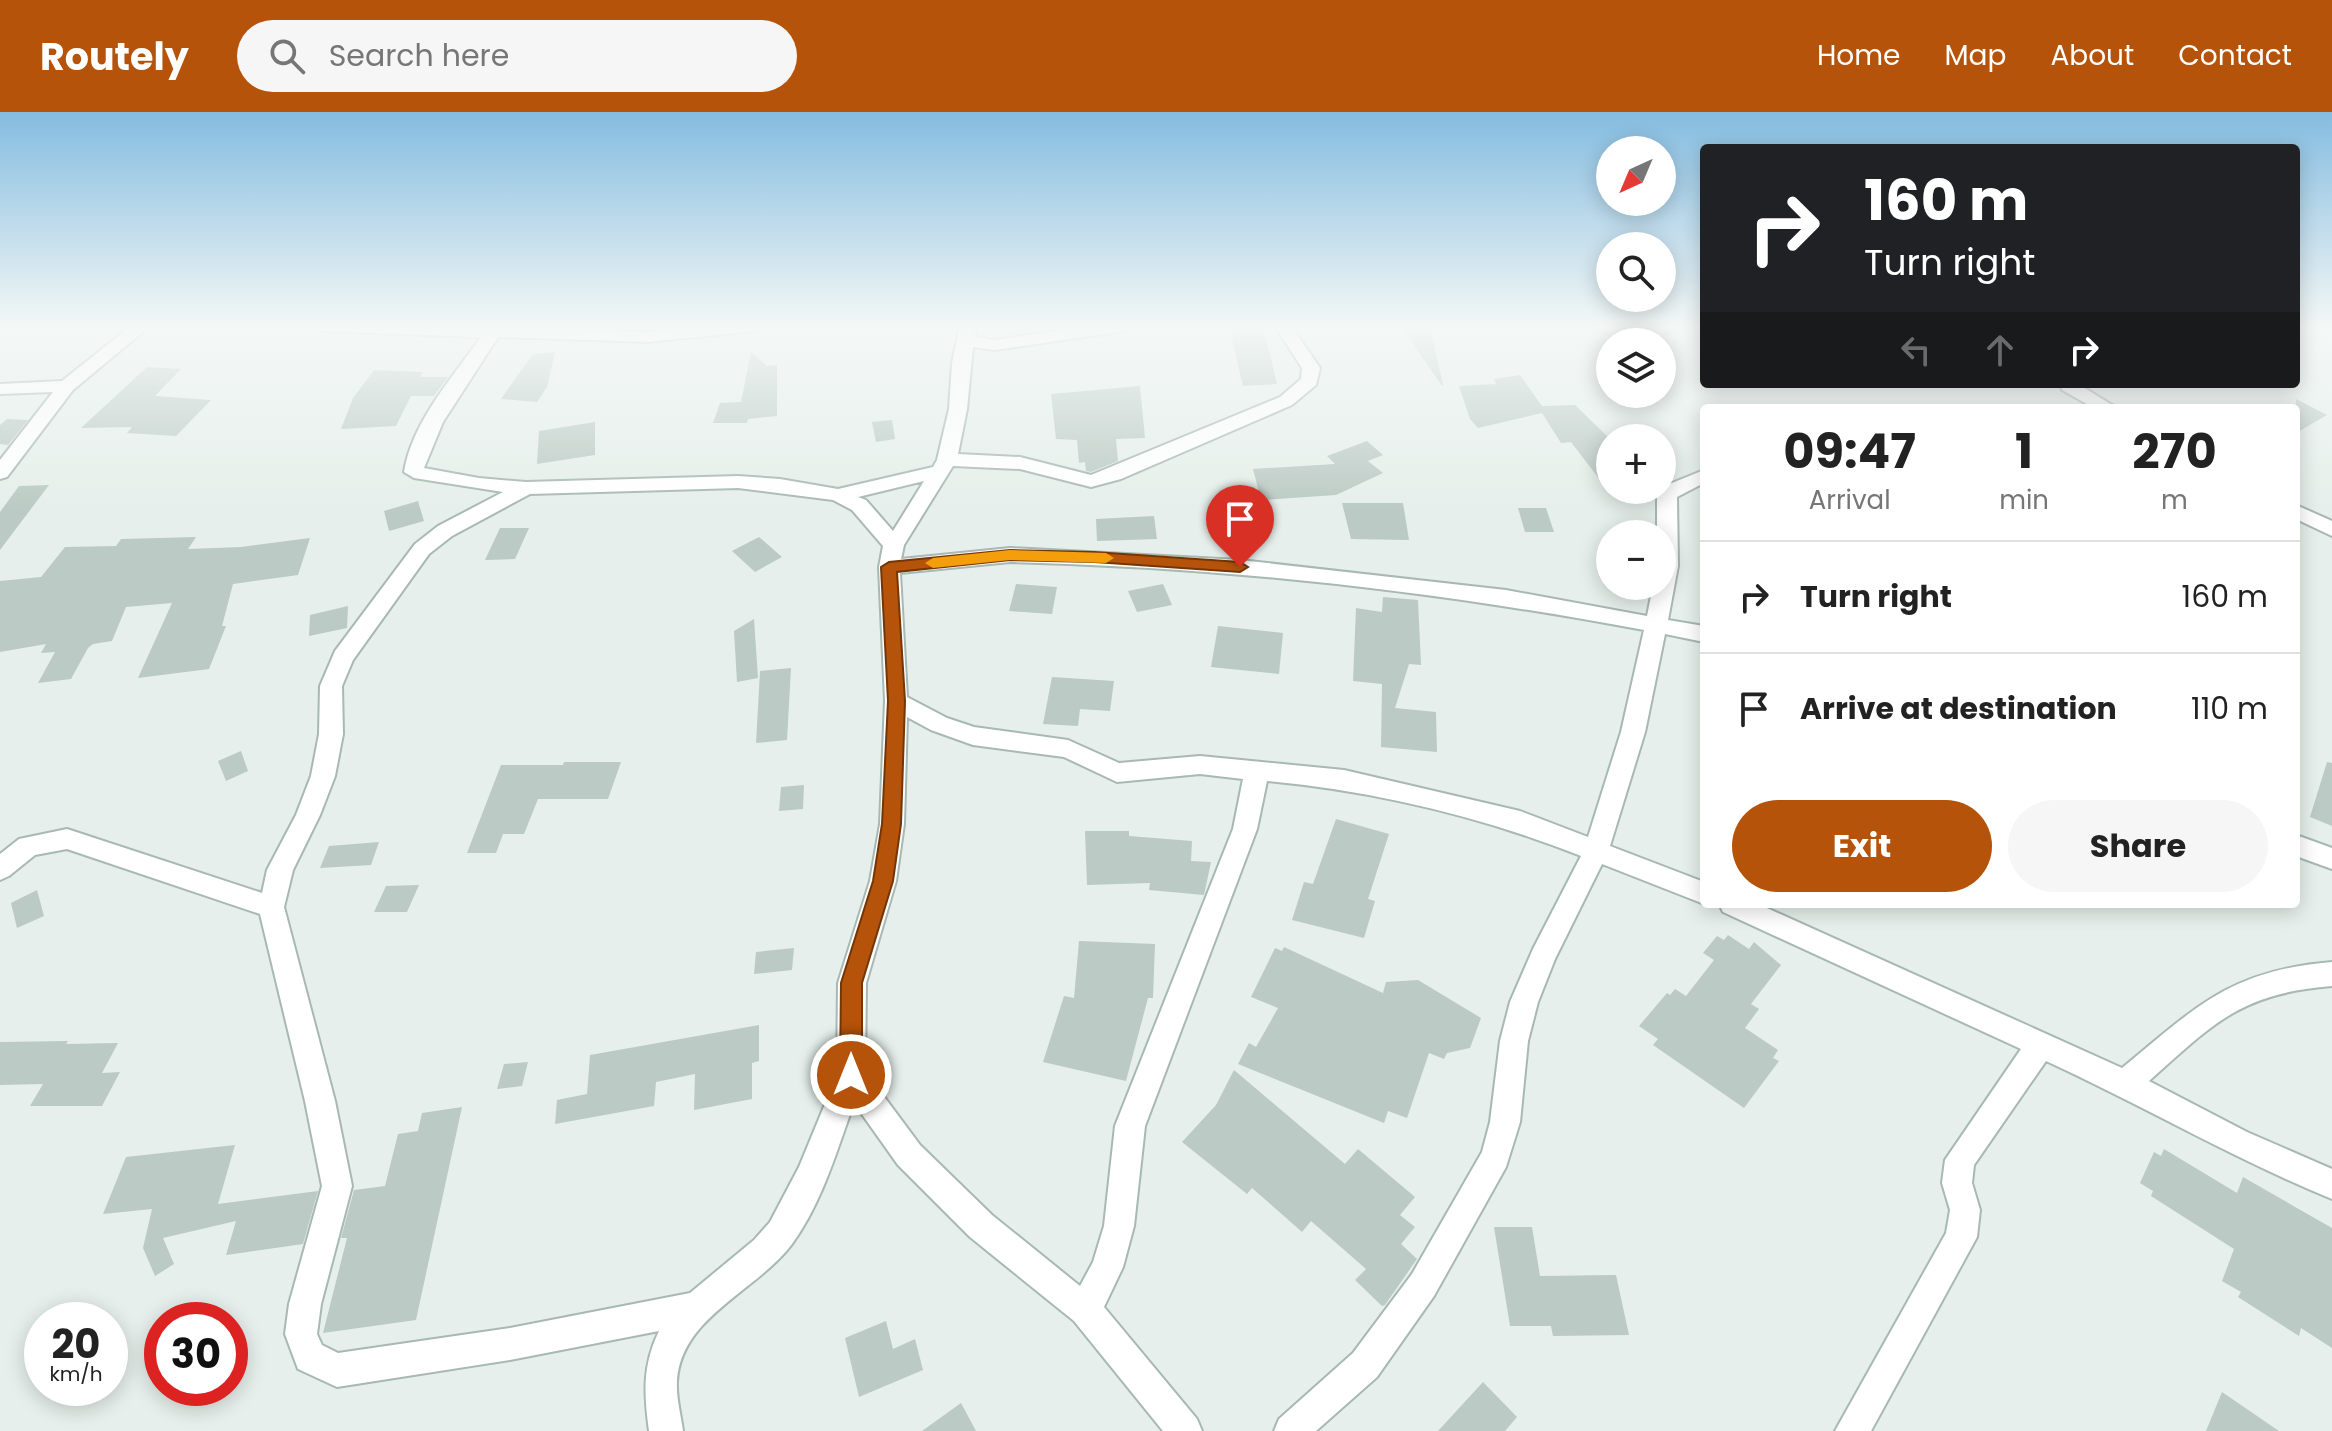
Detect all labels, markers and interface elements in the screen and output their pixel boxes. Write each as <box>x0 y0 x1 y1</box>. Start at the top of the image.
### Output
search box <box>237 20 797 92</box>
text: Routely <box>40 30 189 83</box>
icon: search <box>265 34 309 78</box>
text: Search here <box>329 34 509 77</box>
text: Home <box>1817 36 1900 75</box>
text: Map <box>1944 36 2006 75</box>
text: About <box>2050 36 2134 75</box>
text: Contact <box>2178 36 2292 75</box>
north arrow <box>1596 136 1676 216</box>
map controls <box>1596 136 1676 600</box>
text: 160 m <box>1864 161 2028 240</box>
icon: right <box>1732 176 1836 280</box>
button: search <box>1596 232 1676 312</box>
text: Turn right <box>1864 237 2035 288</box>
button: layers <box>1596 328 1676 408</box>
icon: left <box>1894 328 1938 372</box>
icon: ahead <box>1978 328 2022 372</box>
icon: right <box>2062 328 2106 372</box>
text: 09:47 <box>1783 418 1916 485</box>
text: 1 <box>2015 418 2033 485</box>
text: 270 <box>2132 418 2217 485</box>
button: + <box>1596 424 1676 504</box>
text: Arrival <box>1809 482 1891 518</box>
text: min <box>1999 482 2049 518</box>
text: m <box>2161 482 2188 518</box>
pin <box>1206 485 1274 567</box>
icon: arrive <box>1218 497 1262 541</box>
button: − <box>1596 520 1676 600</box>
icon: right <box>1732 575 1776 619</box>
text: Turn right <box>1800 575 1952 618</box>
text: 160 m <box>2182 575 2268 618</box>
icon: arrive <box>1732 687 1776 731</box>
text: Arrive at destination <box>1800 687 2117 730</box>
text: 110 m <box>2191 687 2268 730</box>
button: Exit <box>1732 800 1992 892</box>
button: Share <box>2008 800 2268 892</box>
position arrow <box>809 1033 893 1117</box>
speed limit sign: 30 <box>144 1302 248 1406</box>
text: 20 <box>52 1316 100 1372</box>
text: km/h <box>49 1360 103 1388</box>

